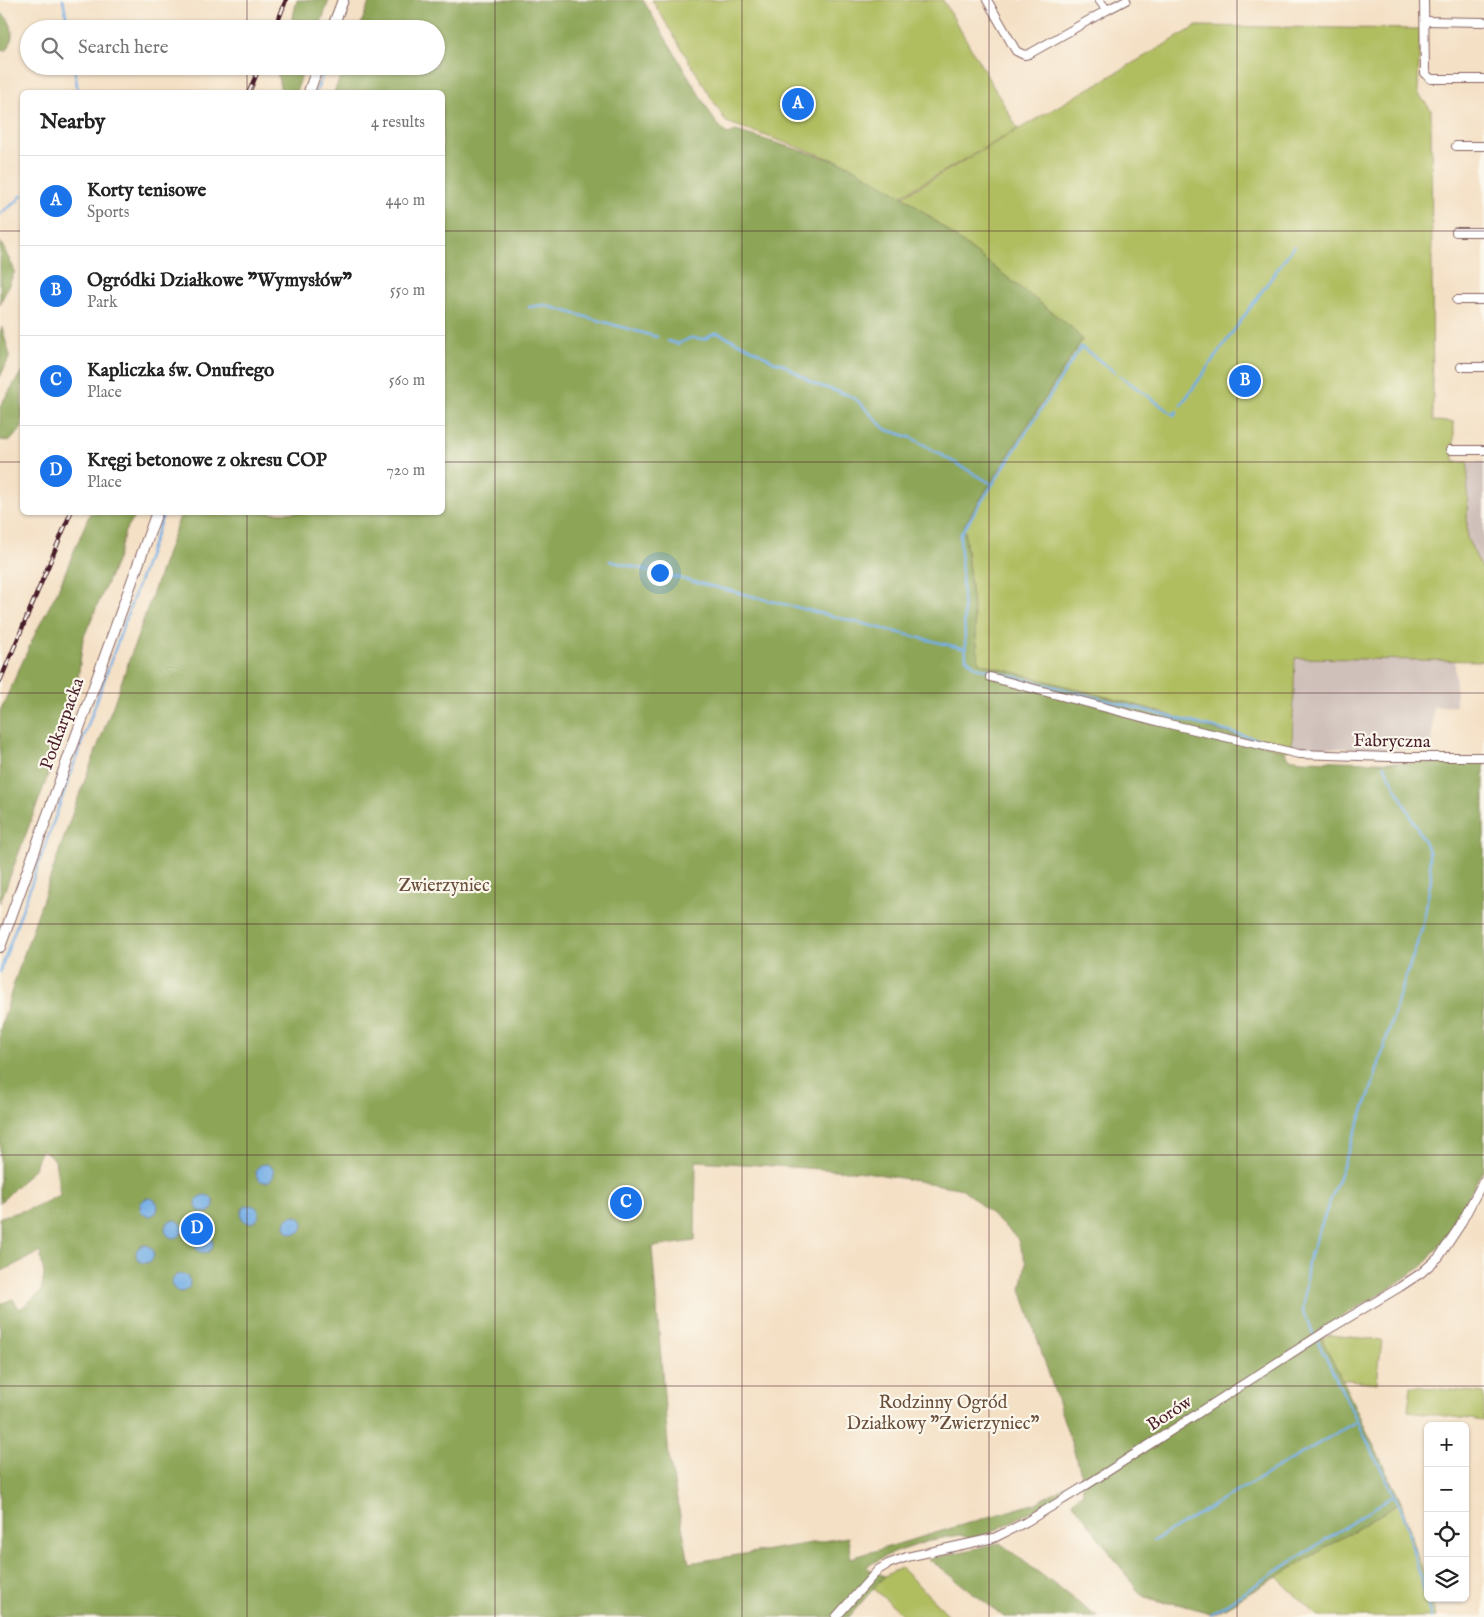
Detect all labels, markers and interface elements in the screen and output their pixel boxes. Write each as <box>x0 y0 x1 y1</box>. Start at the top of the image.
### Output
search box <box>20 20 445 75</box>
icon: search <box>38 34 66 62</box>
text: Search here <box>78 36 169 60</box>
pin: A <box>782 85 814 123</box>
text: Nearby <box>40 109 105 136</box>
text: 4 results <box>371 113 425 133</box>
text: Korty tenisowe <box>87 179 206 203</box>
text: A <box>51 191 61 211</box>
text: 440 m <box>386 191 425 211</box>
text: Sports <box>87 203 129 223</box>
text: Ogródki Działkowe "Wymysłów" <box>87 269 352 293</box>
text: B <box>51 281 61 301</box>
text: 550 m <box>390 281 425 301</box>
text: Park <box>87 293 117 313</box>
text: Kapliczka św. Onufrego <box>87 359 274 383</box>
pin: B <box>1229 362 1261 400</box>
text: C <box>50 371 62 391</box>
text: 560 m <box>389 371 425 391</box>
text: Place <box>87 383 122 403</box>
text: Kręgi betonowe z okresu COP <box>87 449 327 473</box>
text: D <box>50 461 62 481</box>
text: 720 m <box>386 461 425 481</box>
text: Place <box>87 473 122 493</box>
your location <box>647 560 673 586</box>
street label: Podkarpacka <box>36 675 90 773</box>
street label: Fabryczna <box>1353 730 1431 754</box>
park label: Zwierzyniec <box>398 875 490 898</box>
pin: C <box>610 1184 642 1222</box>
pin: D <box>181 1210 213 1248</box>
street label: Borów <box>1143 1390 1198 1437</box>
park label: Rodzinny Ogród Działkowy "Zwierzyniec" <box>846 1392 1040 1436</box>
map controls <box>1424 1422 1469 1602</box>
button: + <box>1424 1422 1469 1467</box>
button: − <box>1424 1467 1469 1512</box>
button: locate <box>1424 1512 1469 1557</box>
button: layers <box>1424 1557 1469 1602</box>

